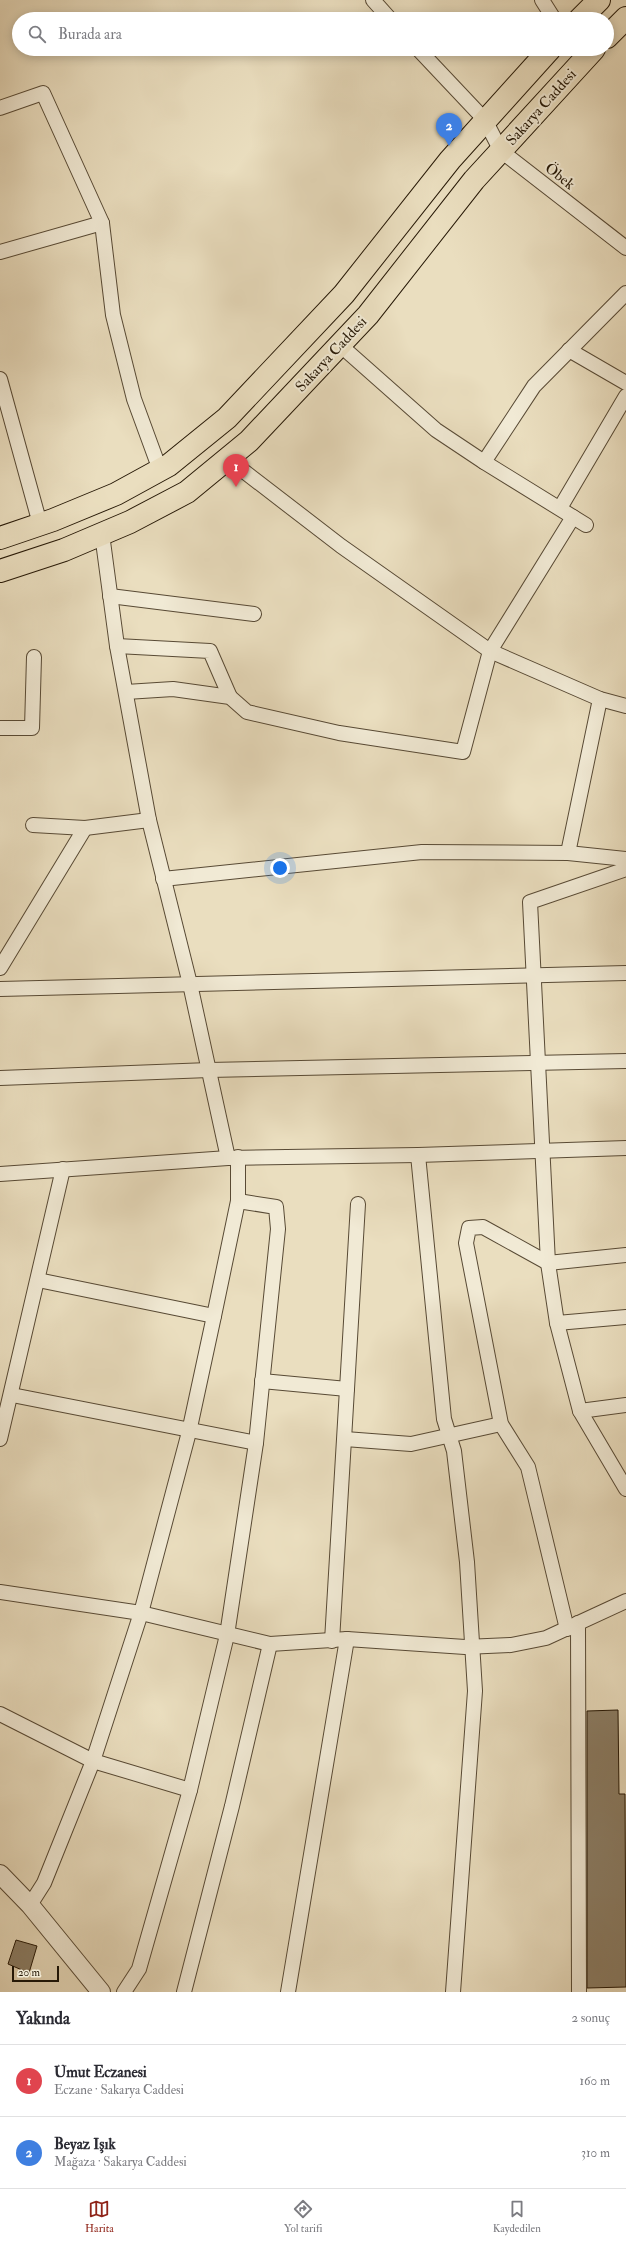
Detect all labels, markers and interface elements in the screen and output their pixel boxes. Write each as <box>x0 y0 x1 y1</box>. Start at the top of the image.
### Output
search box <box>12 12 614 56</box>
icon: search <box>26 23 48 45</box>
text: Burada ara <box>58 25 122 44</box>
street label: Sakarya Caddesi <box>502 65 581 150</box>
pin: 2 <box>436 113 462 146</box>
street label: Öbek <box>541 158 579 194</box>
street label: Sakarya Caddesi <box>292 313 371 396</box>
pin: 1 <box>223 454 249 487</box>
your location <box>270 858 290 878</box>
scale bar <box>12 1964 59 1983</box>
text: 20 m <box>18 1966 40 1979</box>
text: Yakında <box>16 2008 70 2029</box>
text: 2 sonuç <box>571 2010 610 2026</box>
text: Umut Eczanesi <box>54 2063 147 2082</box>
text: 1 <box>27 2073 31 2089</box>
text: 160 m <box>579 2073 610 2089</box>
text: Eczane · Sakarya Caddesi <box>54 2082 184 2098</box>
text: Beyaz Işık <box>54 2135 116 2154</box>
text: 2 <box>26 2145 32 2161</box>
text: 310 m <box>581 2145 610 2161</box>
text: Mağaza · Sakarya Caddesi <box>54 2154 187 2170</box>
tab: Harita <box>85 2198 114 2235</box>
tab: Yol tarifi <box>284 2198 322 2235</box>
tab: Kaydedilen <box>493 2198 541 2235</box>

